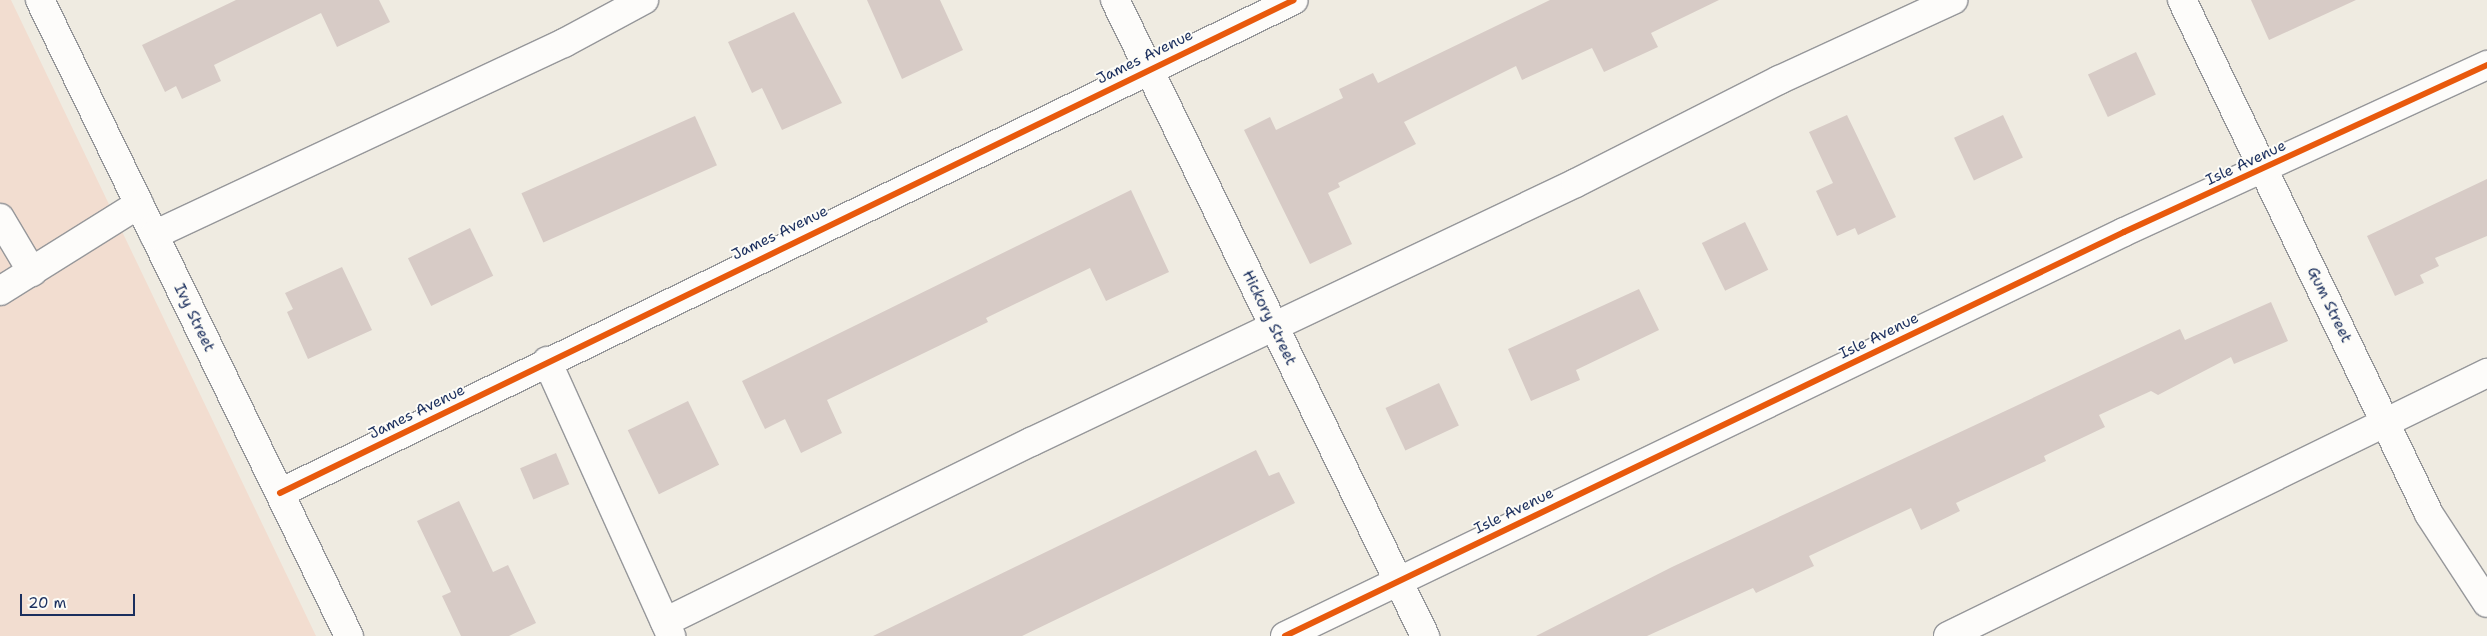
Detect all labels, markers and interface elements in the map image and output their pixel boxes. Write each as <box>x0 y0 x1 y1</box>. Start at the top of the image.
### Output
street label: James Avenue <box>1094 26 1196 88</box>
street label: Isle Avenue <box>2203 137 2289 189</box>
street label: James Avenue <box>729 202 831 264</box>
street label: Gum Street <box>2303 264 2355 346</box>
street label: Hickory Street <box>1238 268 1300 368</box>
street label: Ivy Street <box>170 281 218 355</box>
street label: Isle Avenue <box>1836 309 1922 363</box>
street label: James Avenue <box>366 381 468 443</box>
street label: Isle Avenue <box>1471 484 1557 538</box>
scale bar <box>22 584 138 616</box>
text: 20 m <box>28 593 67 613</box>

